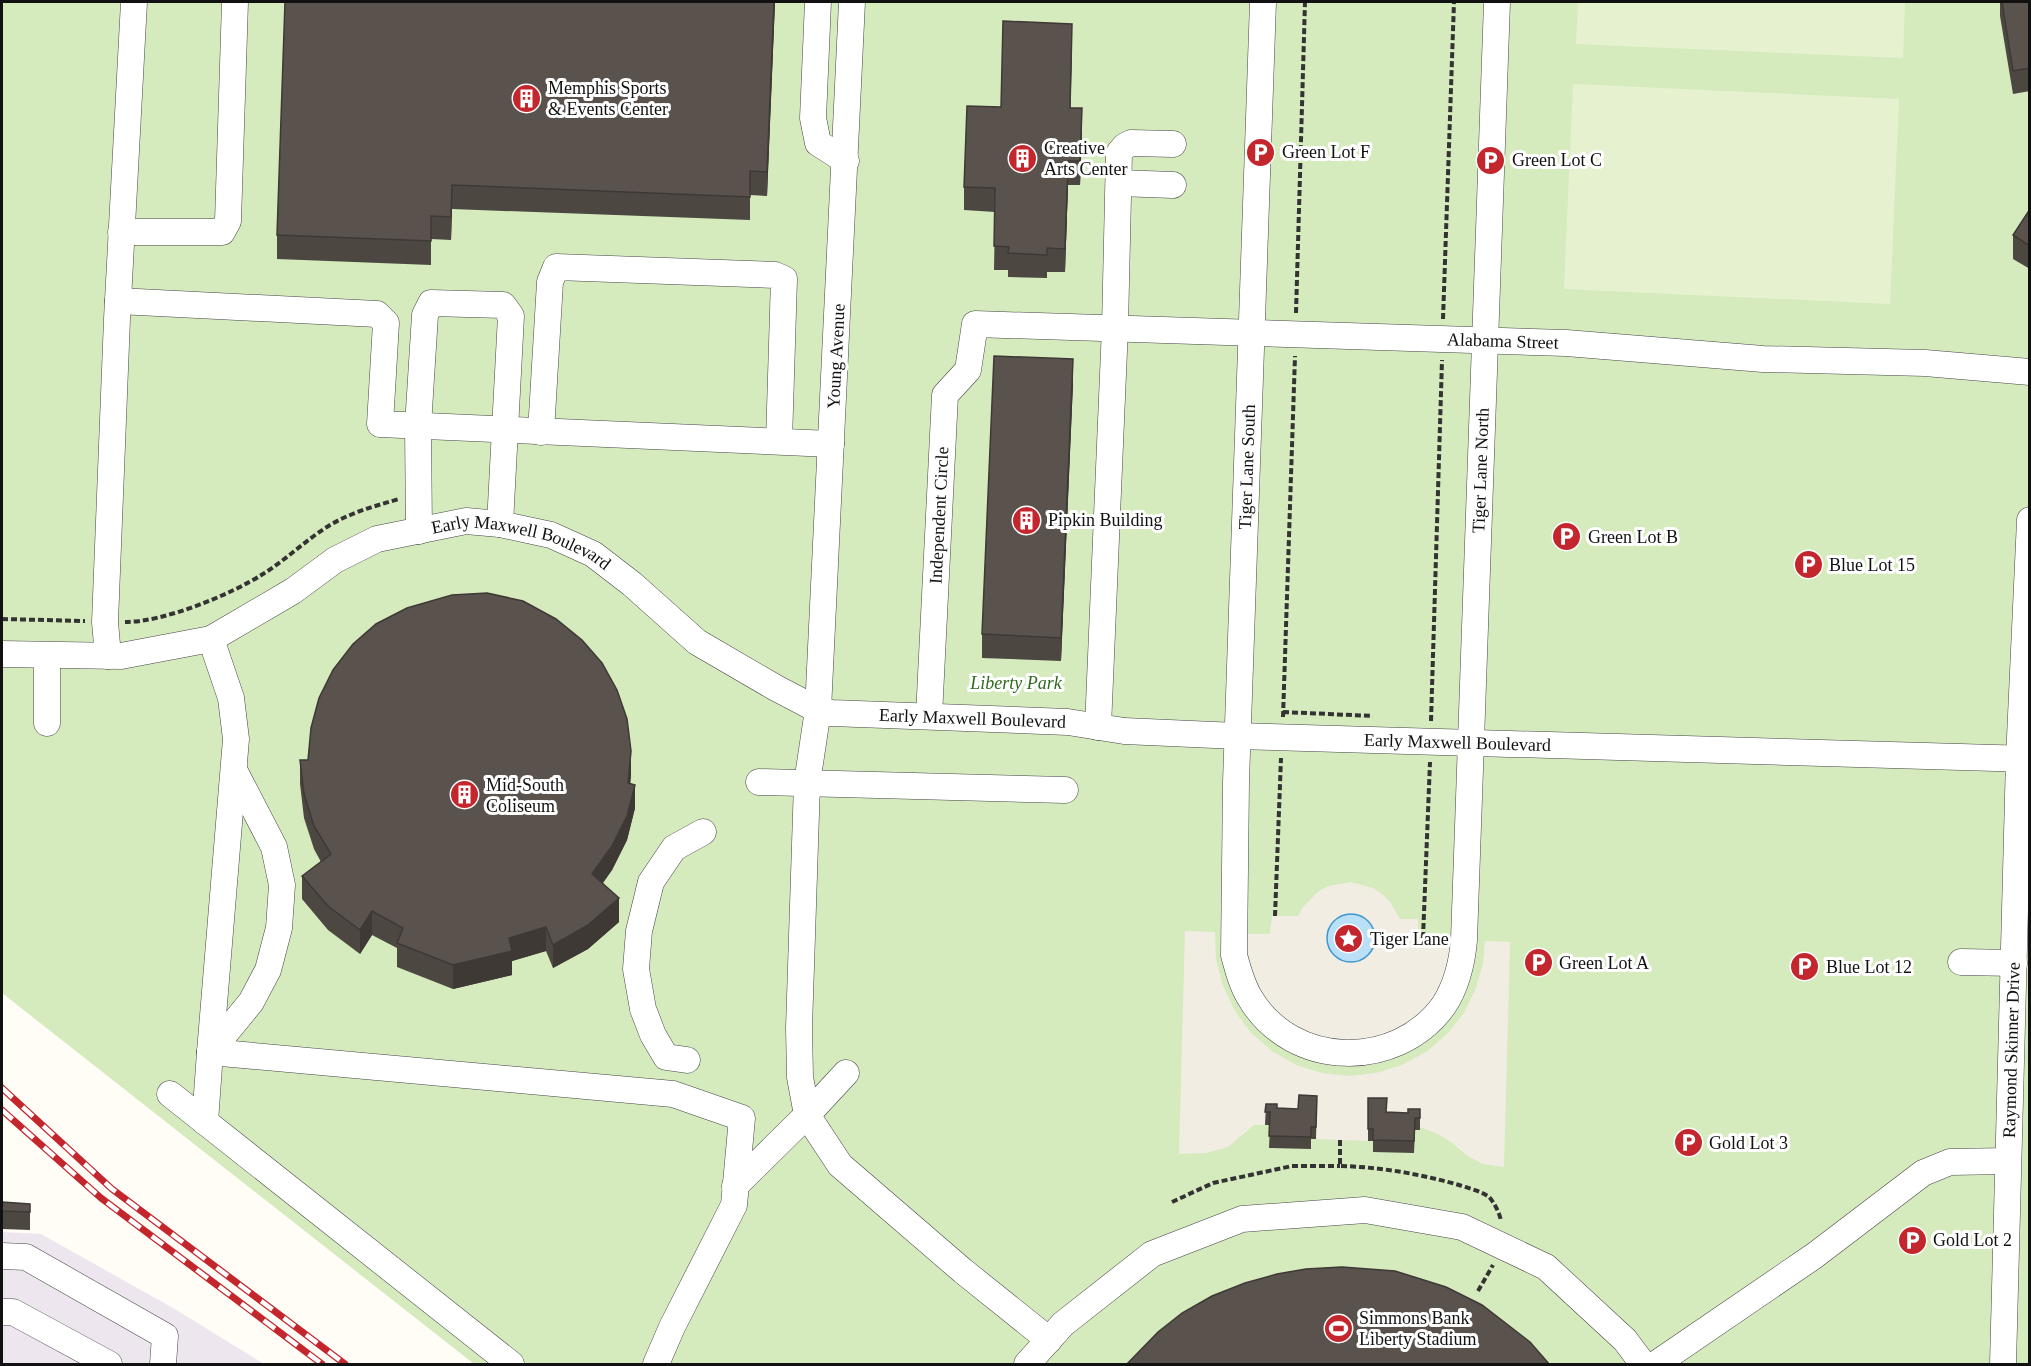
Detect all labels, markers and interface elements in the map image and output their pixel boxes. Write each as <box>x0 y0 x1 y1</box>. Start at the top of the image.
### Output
place label: Memphis Sports & Events Center <box>548 78 668 119</box>
building icon: Memphis Sports & Events Center <box>511 82 543 114</box>
parking icon: Green Lot F <box>1245 136 1277 168</box>
place label: Creative Arts Center <box>1044 138 1127 179</box>
building icon: Creative Arts Center <box>1007 142 1039 174</box>
place label: Green Lot F <box>1282 142 1370 162</box>
parking icon: Green Lot C <box>1475 144 1507 176</box>
place label: Green Lot C <box>1512 150 1602 170</box>
street label: Young Avenue <box>823 303 849 409</box>
street label: Alabama Street <box>1447 329 1559 353</box>
street label: Tiger Lane South <box>1235 404 1259 530</box>
street label: Tiger Lane North <box>1468 407 1493 533</box>
street label: Independent Circle <box>926 446 952 584</box>
building icon: Pipkin Building <box>1011 504 1043 536</box>
street label: Early Maxwell Boulevard <box>430 510 615 574</box>
place label: Pipkin Building <box>1048 510 1163 530</box>
parking icon: Green Lot B <box>1551 521 1583 553</box>
place label: Green Lot B <box>1588 527 1678 547</box>
parking icon: Blue Lot 15 <box>1792 549 1824 581</box>
place label: Blue Lot 15 <box>1829 555 1915 575</box>
park label: Liberty Park <box>969 673 1063 693</box>
street label: Early Maxwell Boulevard <box>879 705 1066 732</box>
street label: Early Maxwell Boulevard <box>1364 730 1551 755</box>
place label: Mid-South Coliseum <box>486 775 564 816</box>
building icon: Mid-South Coliseum <box>449 779 481 811</box>
place icon: Tiger Lane <box>1333 923 1365 955</box>
place label: Tiger Lane <box>1370 929 1449 949</box>
parking icon: Green Lot A <box>1522 947 1554 979</box>
parking icon: Blue Lot 12 <box>1789 951 1821 983</box>
place label: Green Lot A <box>1559 953 1649 973</box>
place label: Blue Lot 12 <box>1826 957 1912 977</box>
street label: Raymond Skinner Drive <box>1999 962 2024 1138</box>
parking icon: Gold Lot 3 <box>1672 1127 1704 1159</box>
place label: Gold Lot 3 <box>1709 1133 1788 1153</box>
parking icon: Gold Lot 2 <box>1896 1224 1928 1256</box>
place label: Gold Lot 2 <box>1933 1230 2012 1250</box>
place label: Simmons Bank Liberty Stadium <box>1359 1308 1476 1349</box>
sports icon: Simmons Bank Liberty Stadium <box>1322 1312 1354 1344</box>

